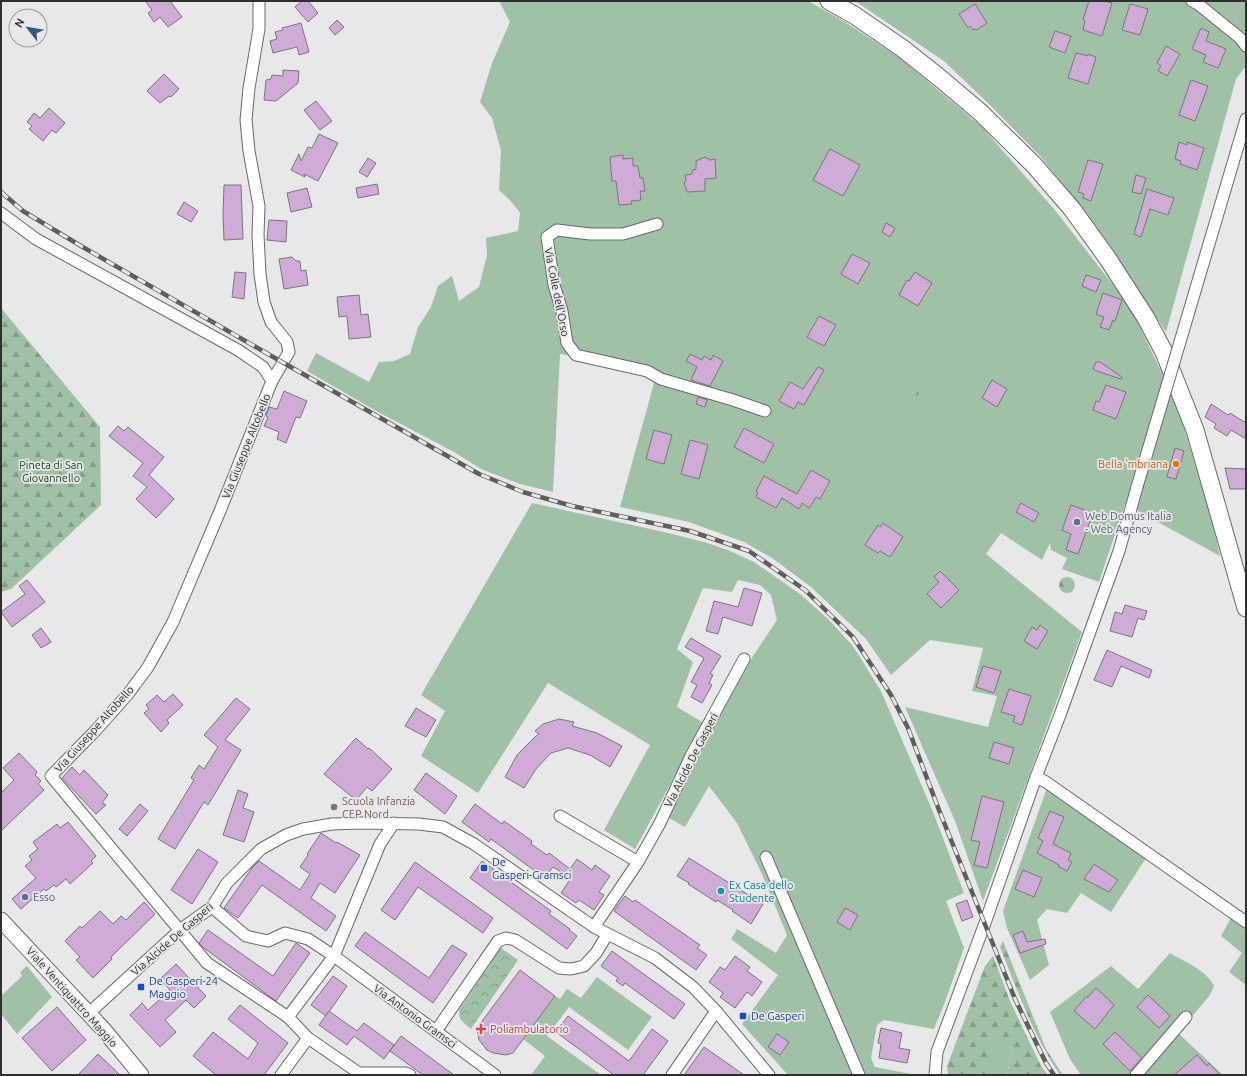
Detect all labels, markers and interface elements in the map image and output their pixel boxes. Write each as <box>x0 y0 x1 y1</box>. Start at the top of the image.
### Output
north arrow <box>8 8 48 48</box>
text: N <box>12 16 27 29</box>
street label: Via Colle dell'Orso <box>542 246 572 338</box>
street label: Via Giuseppe Altobello <box>219 392 273 500</box>
place label: Bella 'mbriana <box>1098 458 1168 470</box>
park label: Pineta di San Giovannello <box>19 459 83 484</box>
marker: Bella 'mbriana <box>1171 459 1181 469</box>
place label: Web Domus Italia - Web Agency <box>1085 510 1171 535</box>
marker: Web Domus Italia - Web Agency <box>1072 517 1082 527</box>
street label: Via Giuseppe Altobello <box>52 683 136 775</box>
street label: Via Alcide De Gasperi <box>662 711 720 809</box>
place label: Scuola Infanzia CEP Nord <box>342 795 415 820</box>
marker: Scuola Infanzia CEP Nord <box>329 802 339 812</box>
place label: De Gasperi-Gramsci <box>492 856 571 881</box>
marker: De Gasperi-Gramsci <box>479 863 489 873</box>
place label: Ex Casa dello Studente <box>729 879 793 904</box>
marker: Ex Casa dello Studente <box>716 886 726 896</box>
place label: Esso <box>33 891 55 903</box>
marker: Esso <box>20 892 30 902</box>
street label: Via Alcide De Gasperi <box>129 900 215 978</box>
street label: Viale Ventiquattro Maggio <box>24 945 120 1049</box>
place label: De Gasperi-24 Maggio <box>149 975 218 1000</box>
marker: De Gasperi-24 Maggio <box>136 982 146 992</box>
street label: Via Antonio Gramsci <box>371 982 459 1050</box>
place label: De Gasperi <box>751 1010 804 1022</box>
marker: De Gasperi <box>738 1011 748 1021</box>
marker: Poliambulatorio <box>475 1023 487 1035</box>
place label: Poliambulatorio <box>490 1023 569 1035</box>

